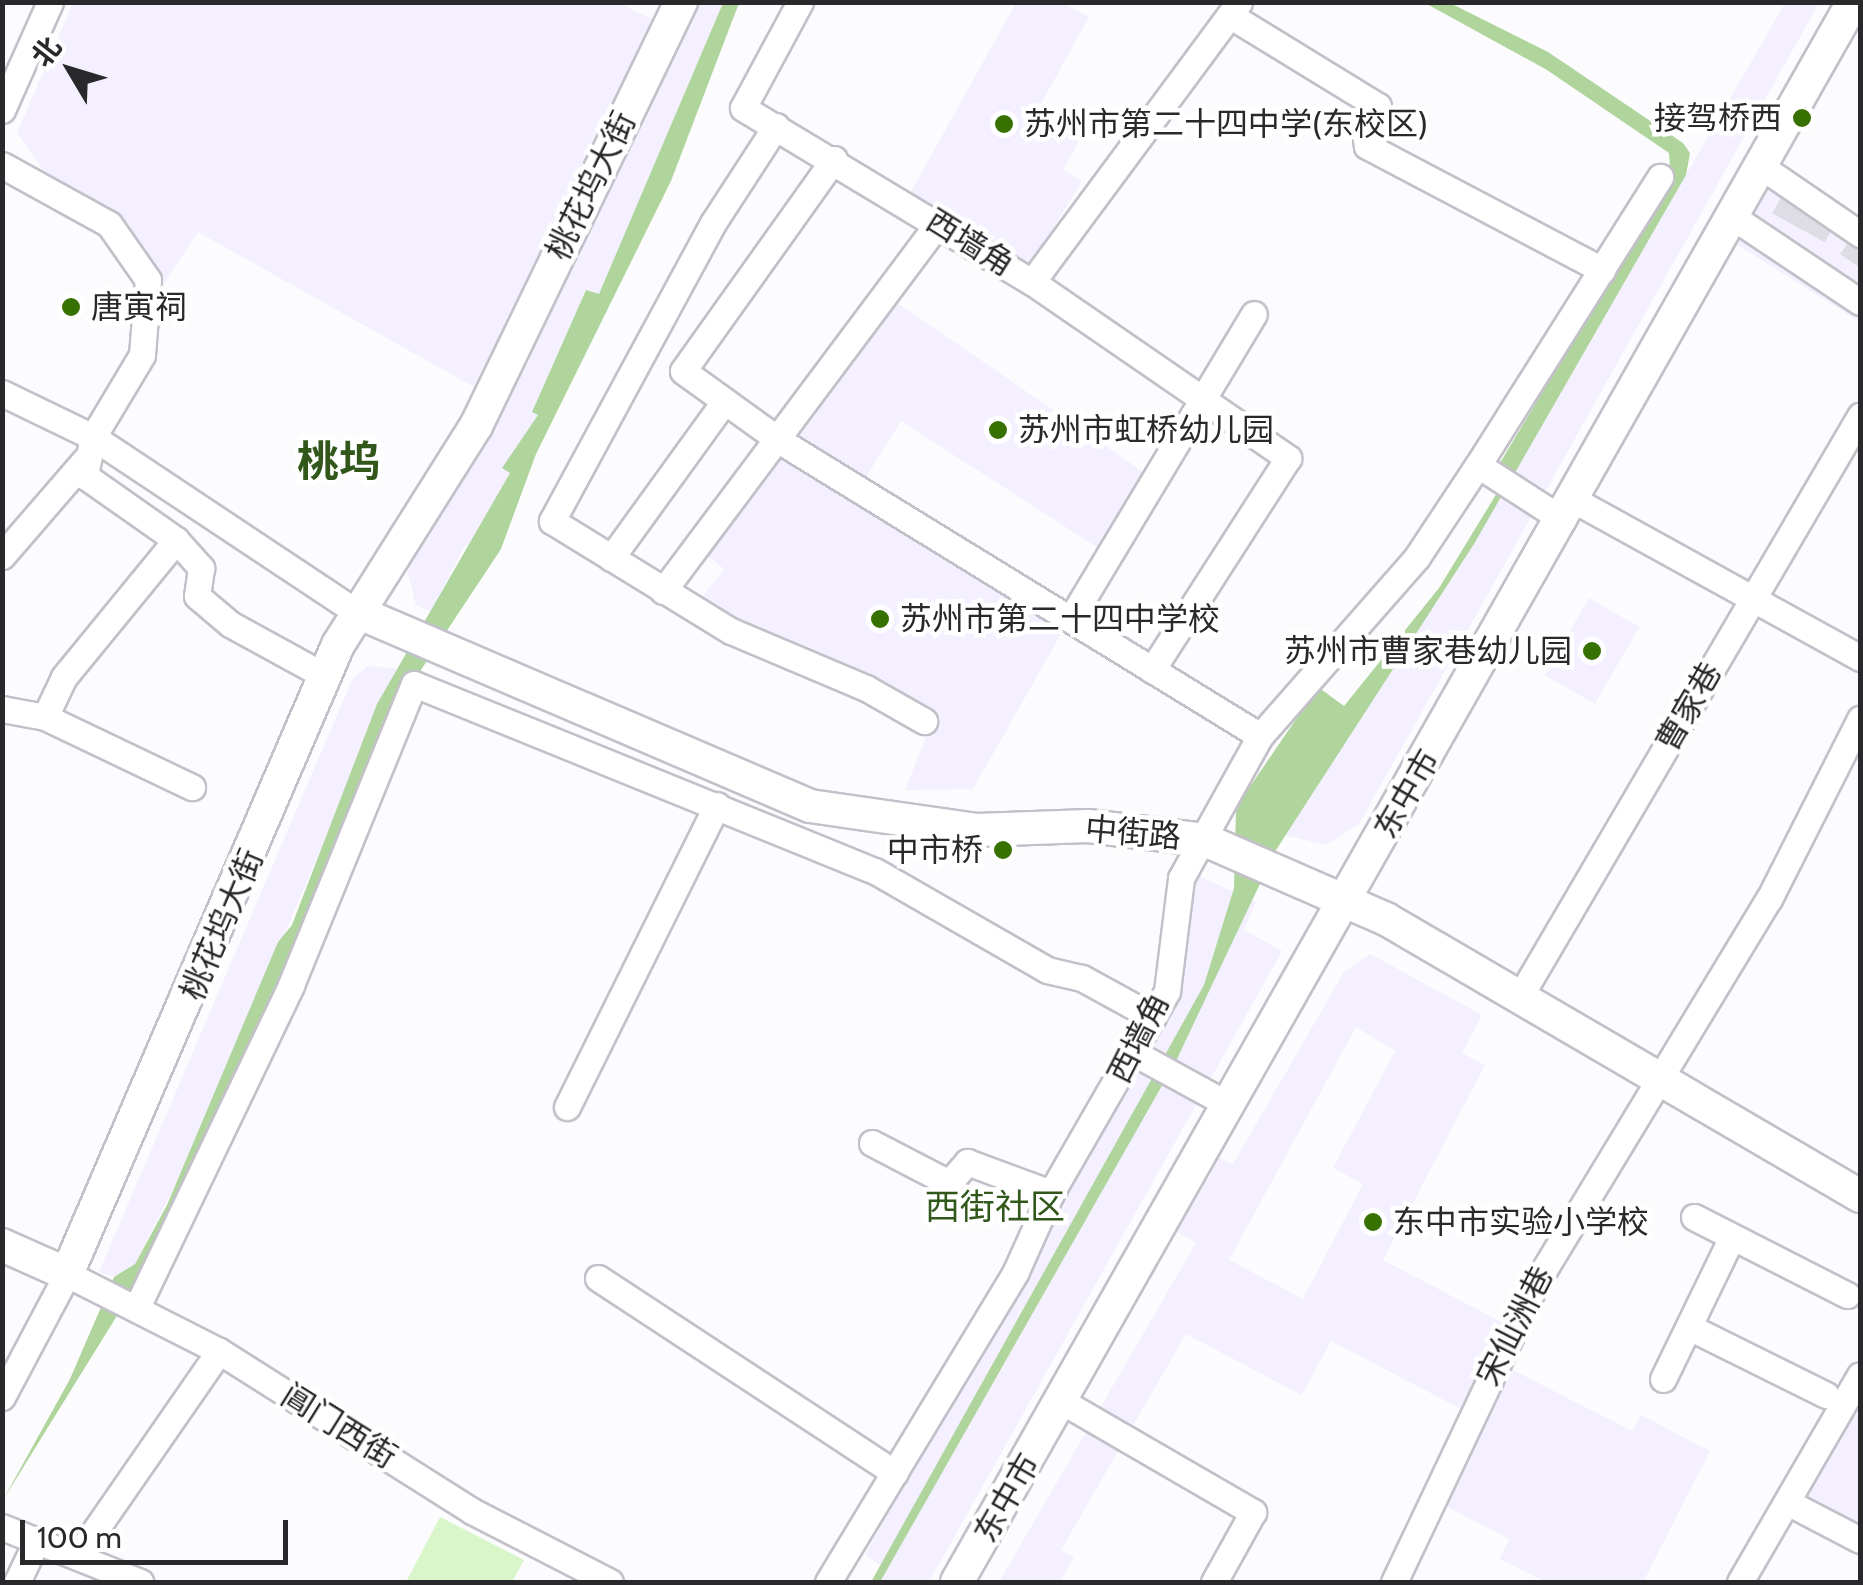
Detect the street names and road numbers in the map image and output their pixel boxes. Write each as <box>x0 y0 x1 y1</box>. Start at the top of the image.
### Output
street label: 桃花坞大街 <box>539 106 643 266</box>
street label: 西墙角 <box>919 201 1021 285</box>
street label: 曹家巷 <box>1648 656 1730 758</box>
street label: 东中市 <box>1366 743 1448 845</box>
street label: 中街路 <box>1084 810 1182 856</box>
street label: 桃花坞大街 <box>173 844 271 1006</box>
street label: 西墙角 <box>1100 987 1178 1089</box>
street label: 宋仙洲巷 <box>1469 1260 1561 1392</box>
street label: 阊门西街 <box>275 1376 403 1476</box>
street label: 东中市 <box>966 1447 1048 1549</box>

